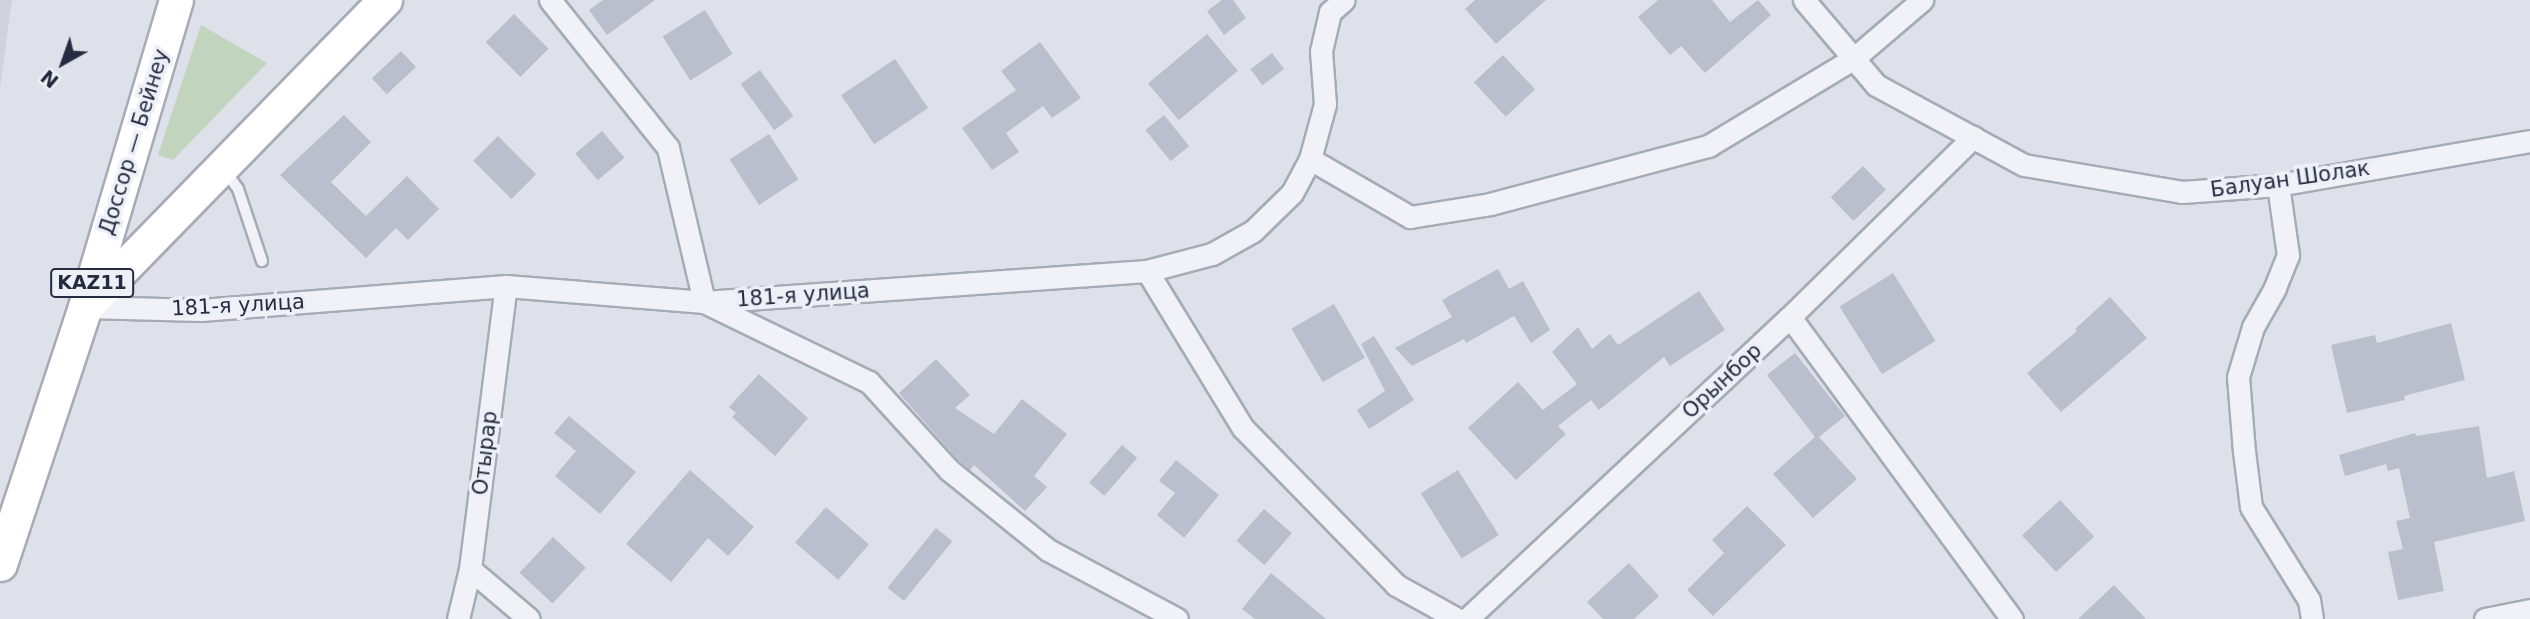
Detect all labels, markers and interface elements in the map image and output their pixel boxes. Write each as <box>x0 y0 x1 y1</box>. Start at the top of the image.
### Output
north arrow <box>28 28 98 98</box>
street label: Доссор — Бейнеу <box>94 46 174 238</box>
text: N <box>36 66 63 93</box>
street label: Балуан Шолак <box>2209 155 2371 203</box>
road number: KAZ11 <box>50 268 134 298</box>
street label: 181-я улица <box>735 278 871 312</box>
street label: 181-я улица <box>171 289 305 321</box>
street label: Орынбор <box>1677 338 1767 424</box>
street label: Отырар <box>467 409 503 497</box>

